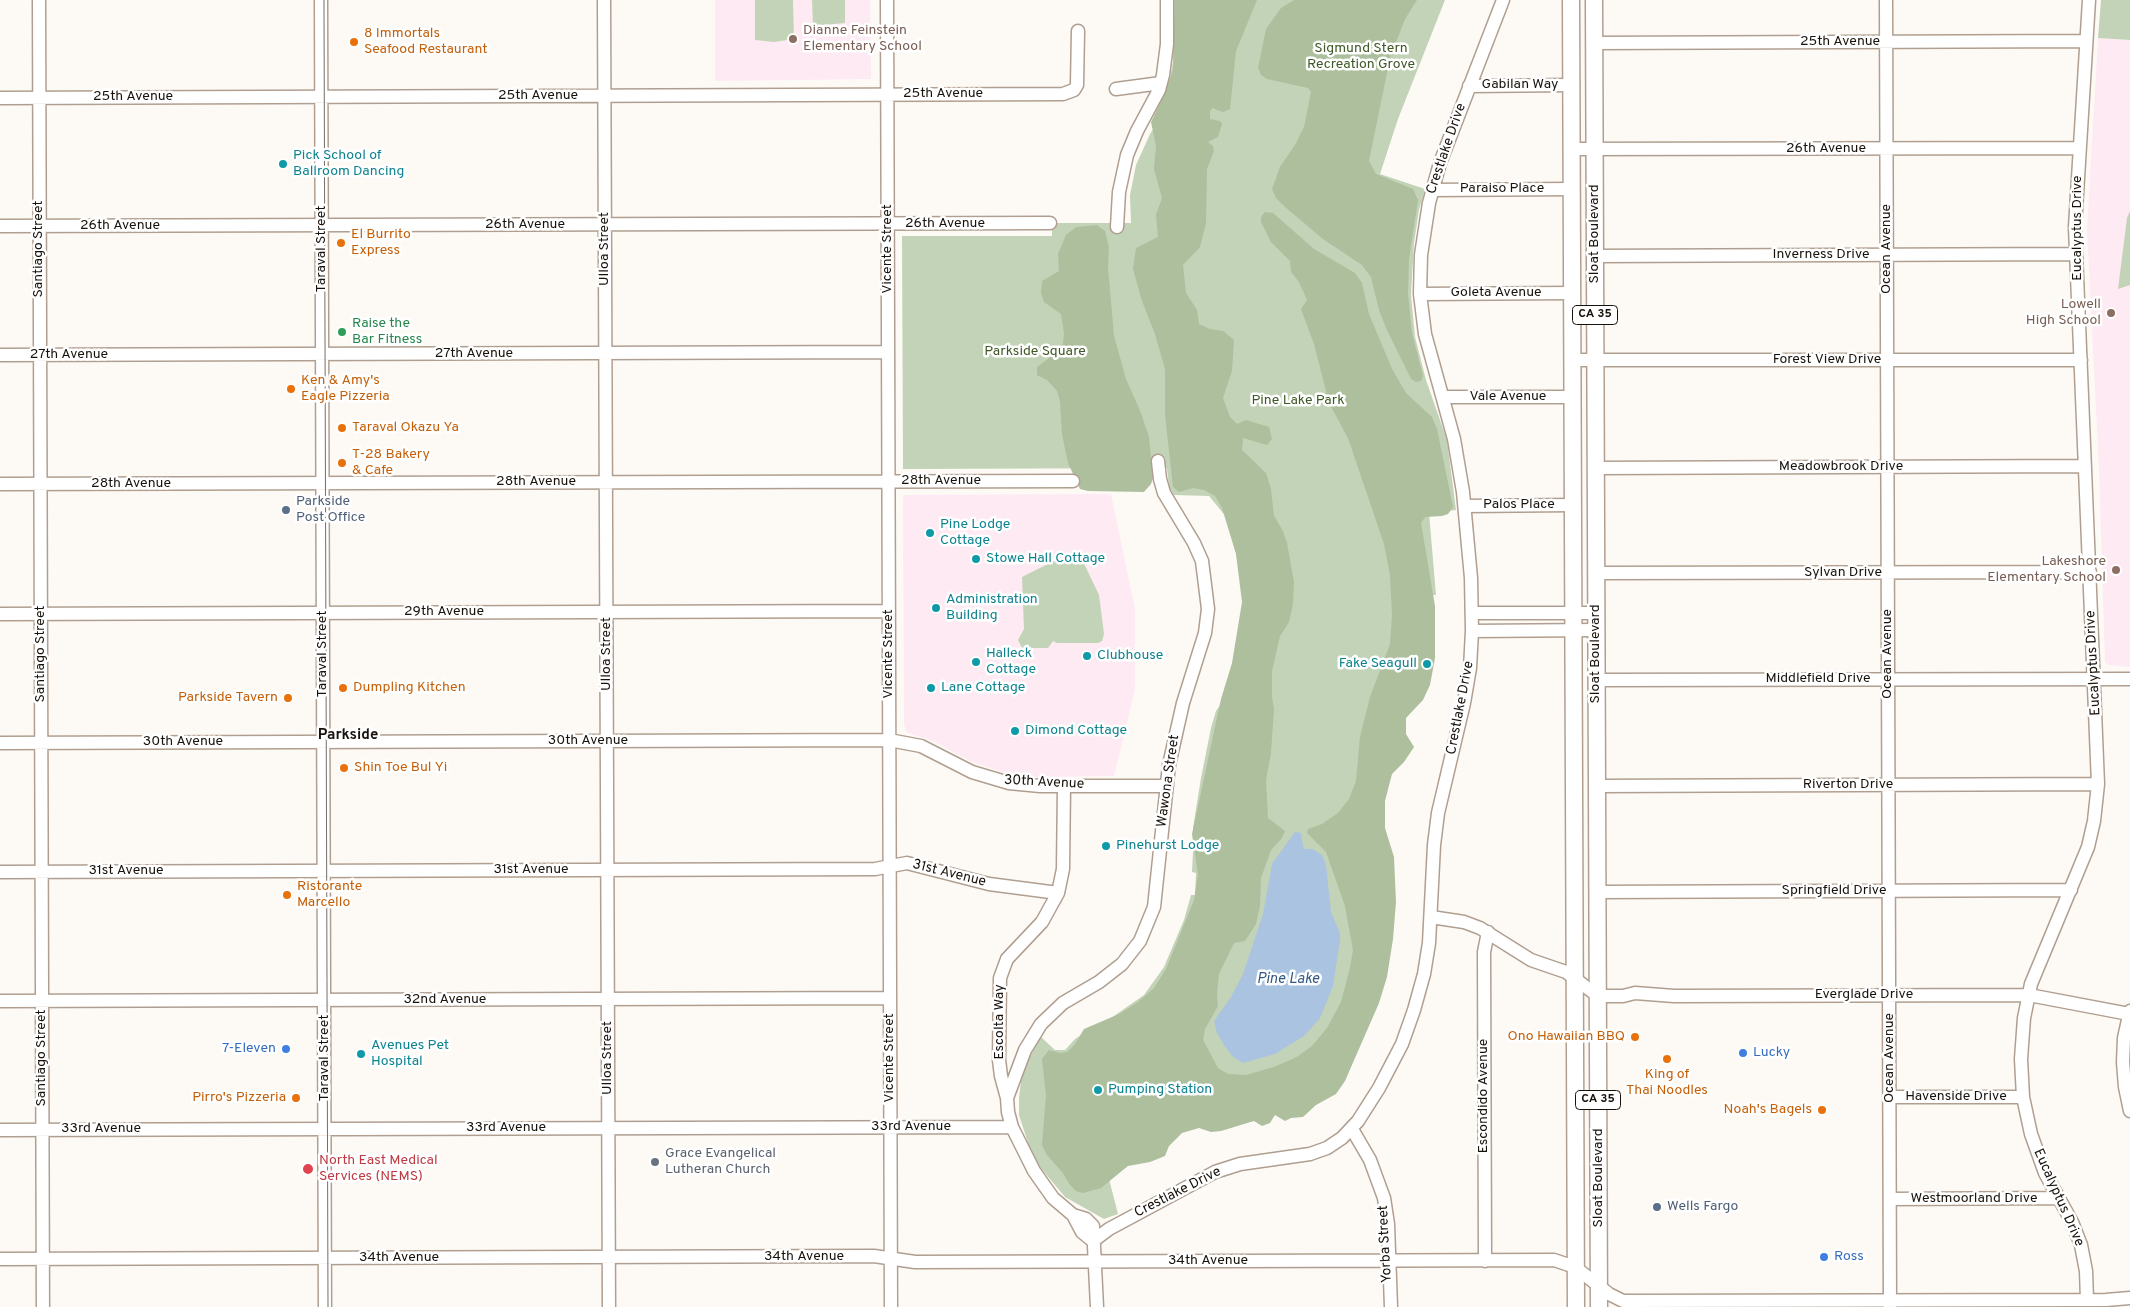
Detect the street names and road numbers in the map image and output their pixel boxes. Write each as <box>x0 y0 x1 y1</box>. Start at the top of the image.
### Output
street label: 25th Avenue <box>1800 34 1880 50</box>
street label: Gabilan Way <box>1482 77 1558 93</box>
street label: 25th Avenue <box>903 86 983 102</box>
street label: 25th Avenue <box>498 88 578 104</box>
street label: 25th Avenue <box>93 89 173 105</box>
street label: Crestlake Drive <box>1424 101 1470 197</box>
street label: 26th Avenue <box>1786 141 1866 157</box>
street label: Eucalyptus Drive <box>2070 175 2086 281</box>
street label: Paraiso Place <box>1460 181 1544 197</box>
street label: Sloat Boulevard <box>1587 184 1603 284</box>
street label: Santiago Street <box>31 200 47 298</box>
street label: Vicente Street <box>880 204 896 294</box>
street label: Ocean Avenue <box>1879 204 1895 294</box>
street label: Taraval Street <box>314 205 330 293</box>
street label: Ulloa Street <box>597 212 613 286</box>
street label: 26th Avenue <box>905 216 985 232</box>
street label: 26th Avenue <box>485 217 565 233</box>
street label: 26th Avenue <box>80 218 160 234</box>
street label: Inverness Drive <box>1772 247 1870 263</box>
street label: Goleta Avenue <box>1450 285 1542 301</box>
road number: CA 35 <box>1572 306 1618 324</box>
street label: 27th Avenue <box>435 346 513 362</box>
street label: 27th Avenue <box>30 347 108 363</box>
street label: Forest View Drive <box>1773 352 1881 368</box>
street label: Vale Avenue <box>1470 389 1546 405</box>
street label: Meadowbrook Drive <box>1779 459 1903 475</box>
street label: 28th Avenue <box>901 473 981 489</box>
street label: 28th Avenue <box>496 474 576 490</box>
street label: 28th Avenue <box>91 476 171 492</box>
street label: Palos Place <box>1483 497 1555 513</box>
street label: Sylvan Drive <box>1804 565 1882 581</box>
street label: 29th Avenue <box>404 604 484 620</box>
street label: Sloat Boulevard <box>1588 604 1604 704</box>
street label: Santiago Street <box>33 605 49 703</box>
street label: Vicente Street <box>881 609 897 699</box>
street label: Ocean Avenue <box>1880 609 1896 699</box>
street label: Taraval Street <box>315 610 331 698</box>
street label: Eucalyptus Drive <box>2083 610 2105 716</box>
street label: Ulloa Street <box>599 617 615 691</box>
street label: Crestlake Drive <box>1444 660 1478 756</box>
street label: Middlefield Drive <box>1765 671 1871 687</box>
street label: 30th Avenue <box>548 733 628 749</box>
street label: 30th Avenue <box>143 734 223 750</box>
street label: Wawona Street <box>1154 734 1184 828</box>
street label: 30th Avenue <box>1003 773 1085 793</box>
street label: Riverton Drive <box>1803 777 1893 793</box>
street label: 31st Avenue <box>911 857 987 891</box>
street label: 31st Avenue <box>493 862 569 878</box>
street label: 31st Avenue <box>88 863 164 879</box>
street label: Springfield Drive <box>1782 883 1886 899</box>
street label: Escolta Way <box>992 984 1008 1060</box>
street label: Everglade Drive <box>1815 987 1913 1003</box>
street label: 32nd Avenue <box>404 992 486 1008</box>
street label: Santiago Street <box>34 1009 50 1107</box>
street label: Vicente Street <box>882 1013 898 1103</box>
street label: Ocean Avenue <box>1882 1013 1898 1103</box>
street label: Taraval Street <box>317 1014 333 1102</box>
street label: Ulloa Street <box>600 1021 616 1095</box>
street label: Escondido Avenue <box>1476 1039 1492 1153</box>
street label: Havenside Drive <box>1905 1089 2007 1105</box>
road number: CA 35 <box>1576 1090 1620 1110</box>
street label: 33rd Avenue <box>871 1119 951 1135</box>
street label: 33rd Avenue <box>466 1120 546 1136</box>
street label: 33rd Avenue <box>61 1121 141 1137</box>
street label: Sloat Boulevard <box>1591 1128 1607 1228</box>
street label: Eucalyptus Drive <box>2029 1147 2087 1249</box>
street label: Crestlake Drive <box>1132 1164 1224 1222</box>
street label: Westmoorland Drive <box>1911 1191 2037 1207</box>
street label: Yorba Street <box>1376 1205 1396 1283</box>
street label: 34th Avenue <box>764 1249 844 1265</box>
street label: 34th Avenue <box>359 1250 439 1266</box>
street label: 34th Avenue <box>1168 1253 1248 1269</box>

